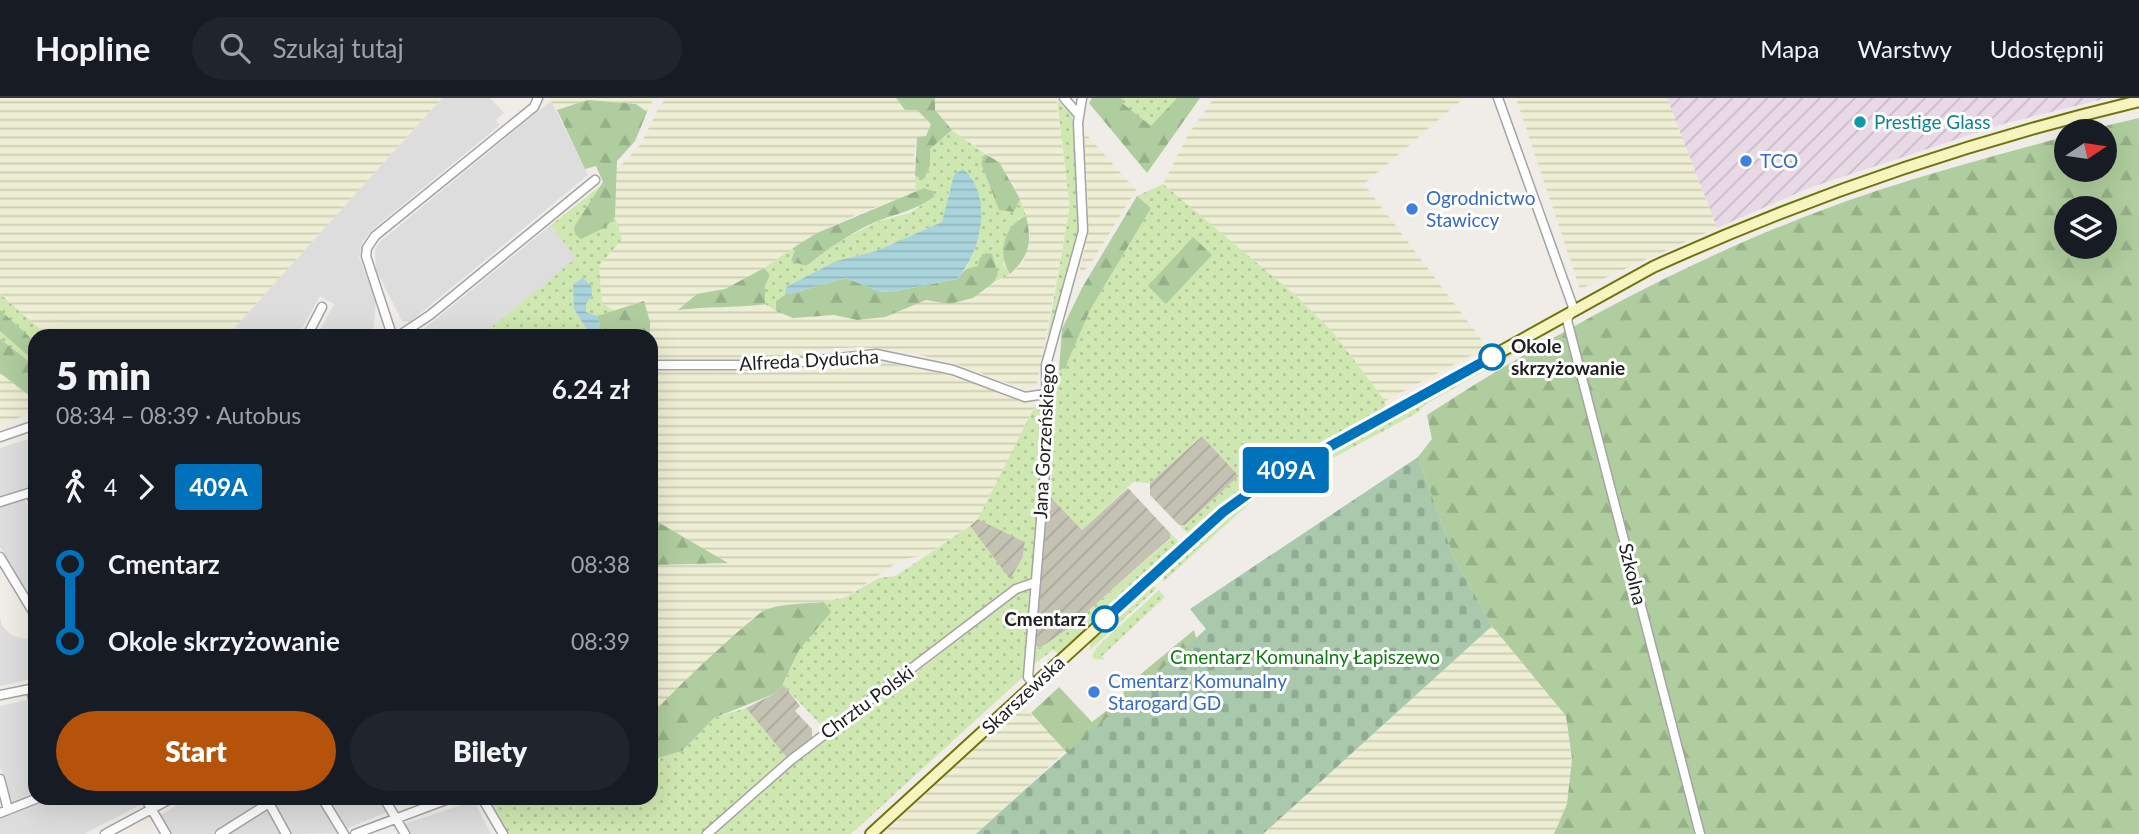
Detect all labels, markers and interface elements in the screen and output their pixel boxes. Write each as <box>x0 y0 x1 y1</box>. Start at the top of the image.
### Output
search box <box>192 17 682 80</box>
text: Hopline <box>35 28 150 68</box>
icon: search <box>216 29 254 67</box>
text: Szukaj tutaj <box>272 32 404 64</box>
text: Mapa <box>1760 34 1819 63</box>
text: Warstwy <box>1857 34 1952 63</box>
text: Udostępnij <box>1990 34 2104 63</box>
place label: Prestige Glass <box>1874 110 1991 133</box>
marker: Prestige Glass <box>1852 114 1868 130</box>
north arrow <box>2054 119 2118 182</box>
map controls <box>2054 119 2117 259</box>
place label: TCO <box>1760 149 1798 172</box>
marker: TCO <box>1738 153 1754 169</box>
place label: Ogrodnictwo Stawiccy <box>1426 186 1535 231</box>
button: layers <box>2054 196 2117 259</box>
marker: Ogrodnictwo Stawiccy <box>1404 201 1420 217</box>
place label: Okole skrzyżowanie <box>1511 334 1625 379</box>
street label: Alfreda Dyducha <box>739 344 879 375</box>
marker: Okole skrzyżowanie <box>1479 344 1505 370</box>
text: 5 min <box>56 352 151 398</box>
street label: Jana Gorzeńskiego <box>1028 363 1059 519</box>
text: 6.24 zł <box>552 373 630 405</box>
text: 08:34 – 08:39 · Autobus <box>56 401 301 429</box>
line badge: 409A <box>1237 447 1335 493</box>
text: 409A <box>1257 455 1315 484</box>
icon: walk <box>56 468 94 506</box>
icon: forward <box>127 468 165 506</box>
text: 409A <box>189 472 248 501</box>
text: 4 <box>104 473 117 501</box>
street label: Szkolna <box>1615 541 1652 607</box>
text: Cmentarz <box>108 548 220 580</box>
text: 08:38 <box>571 550 630 578</box>
marker: Cmentarz <box>1092 606 1118 632</box>
place label: Cmentarz <box>1004 607 1086 630</box>
text: Okole skrzyżowanie <box>108 625 340 657</box>
text: 08:39 <box>571 627 630 655</box>
park label: Cmentarz Komunalny Łapiszewo <box>1170 645 1440 668</box>
street label: Skarszewska <box>976 650 1069 739</box>
street label: Chrztu Polski <box>816 660 918 743</box>
place label: Cmentarz Komunalny Starogard GD <box>1108 669 1287 714</box>
marker: Cmentarz Komunalny Starogard GD <box>1086 684 1102 700</box>
button: Start <box>56 711 336 791</box>
button: Bilety <box>350 711 630 791</box>

